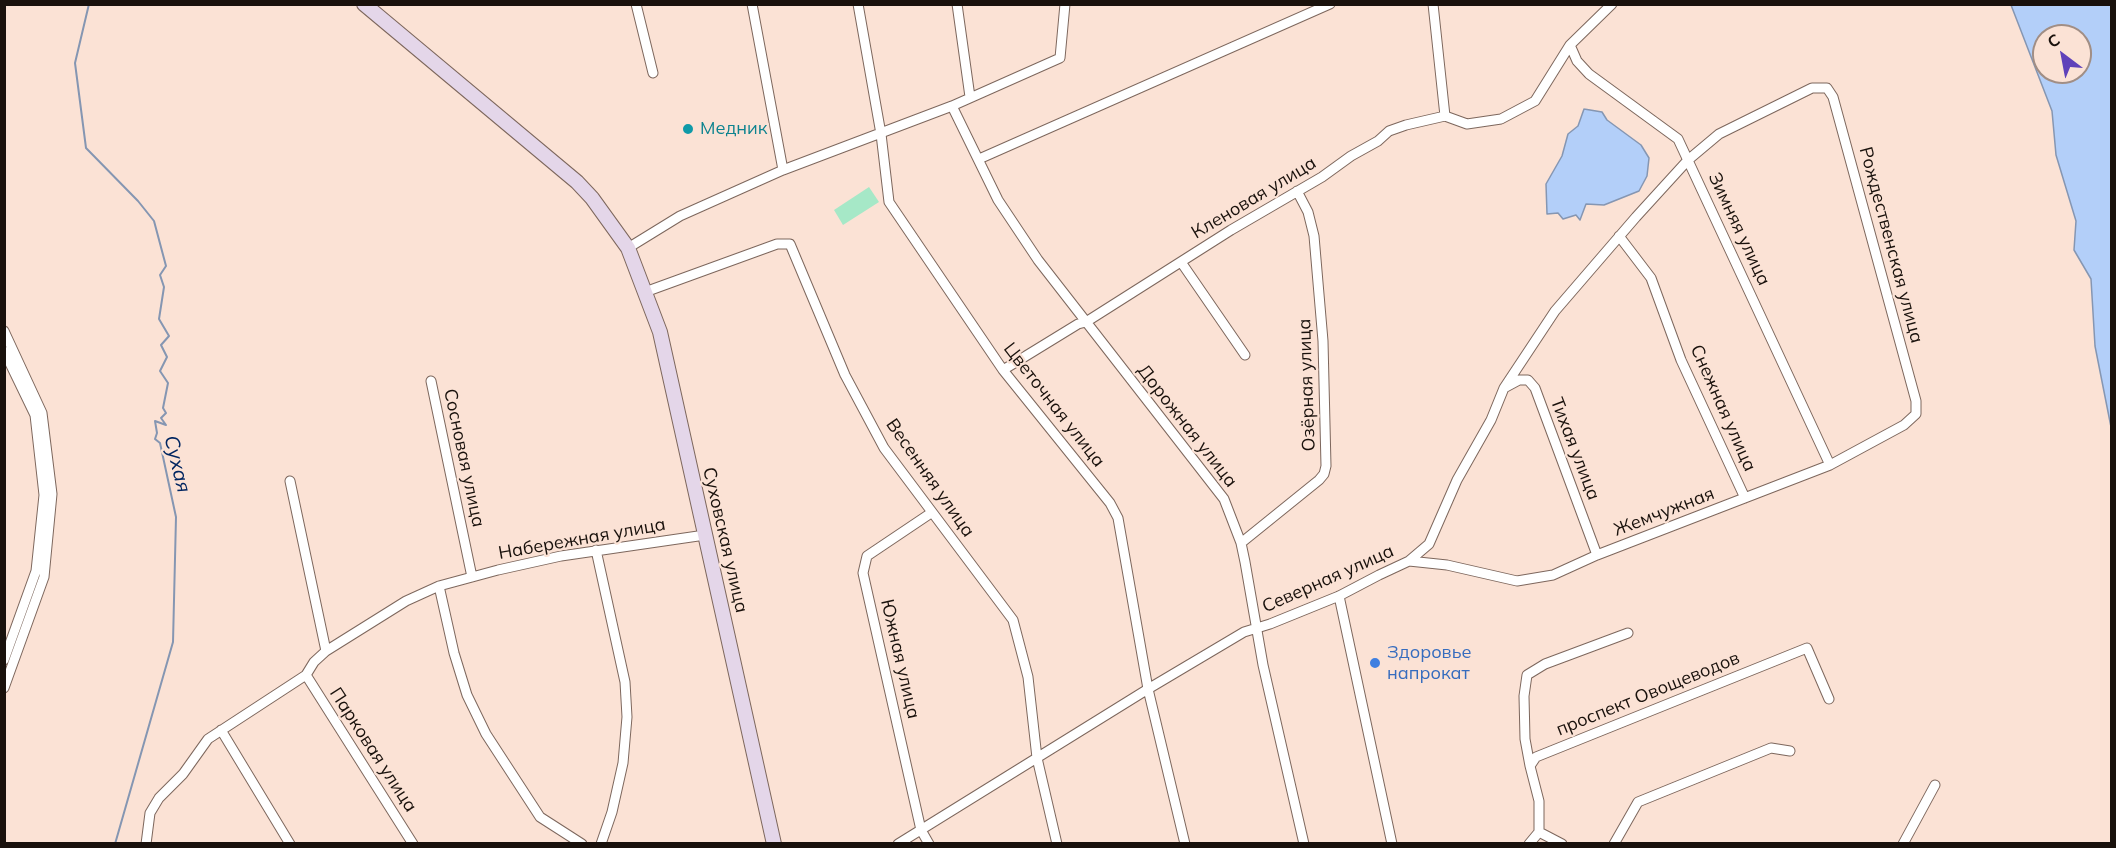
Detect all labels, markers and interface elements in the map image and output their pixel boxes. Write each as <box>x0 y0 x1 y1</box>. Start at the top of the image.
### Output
north arrow <box>2032 24 2092 84</box>
text: С <box>2044 29 2063 52</box>
place label: Медник <box>700 118 768 140</box>
marker: Медник <box>681 122 695 136</box>
street label: Рождественская улица <box>1854 145 1928 345</box>
street label: Кленовая улица <box>1188 152 1320 244</box>
street label: Зимняя улица <box>1703 169 1775 289</box>
street label: Озёрная улица <box>1294 318 1320 452</box>
street label: Цветочная улица <box>999 338 1109 472</box>
street label: Снежная улица <box>1685 341 1761 475</box>
street label: Дорожная улица <box>1132 360 1242 492</box>
street label: Сосновая улица <box>439 387 489 529</box>
street label: Тихая улица <box>1546 395 1604 503</box>
street label: Весенняя улица <box>881 415 979 541</box>
water label: Сухая <box>158 433 196 495</box>
street label: Суховская улица <box>698 465 752 615</box>
street label: Жемчужная <box>1611 483 1717 541</box>
street label: Набережная улица <box>497 514 667 564</box>
street label: Северная улица <box>1259 540 1397 618</box>
street label: Южная улица <box>876 597 924 721</box>
place label: Здоровье напрокат <box>1387 642 1471 684</box>
street label: проспект Овощеводов <box>1553 647 1743 741</box>
marker: Здоровье напрокат <box>1368 656 1382 670</box>
street label: Парковая улица <box>325 684 421 816</box>

